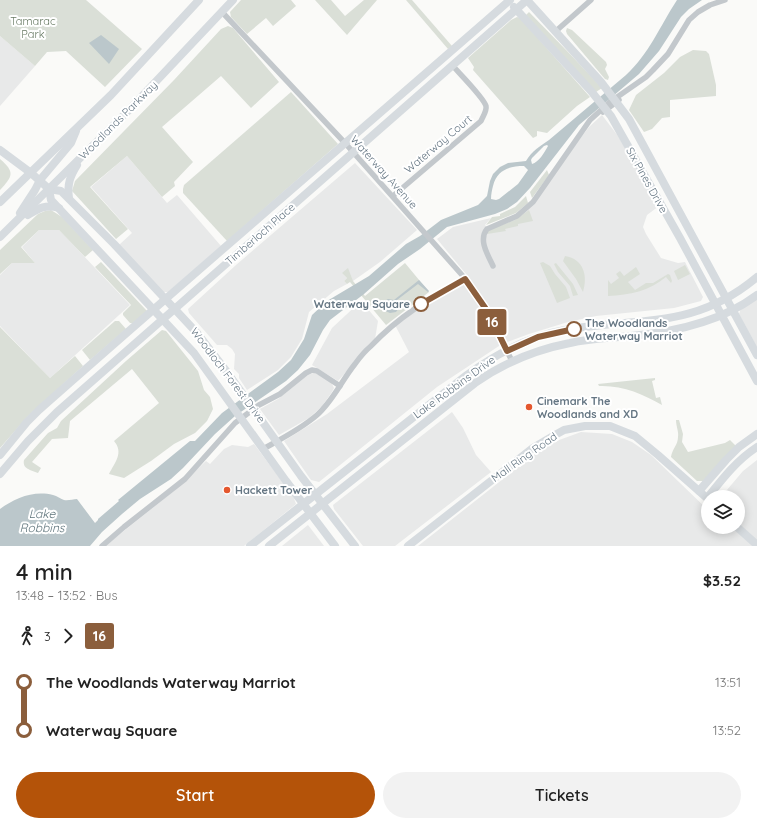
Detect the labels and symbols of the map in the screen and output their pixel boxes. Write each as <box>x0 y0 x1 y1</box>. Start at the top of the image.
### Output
park label: Tamarac Park <box>10 14 56 41</box>
street label: Woodlands Parkway <box>76 78 160 162</box>
street label: Waterway Court <box>401 111 475 176</box>
street label: Waterway Avenue <box>347 132 421 212</box>
street label: Six Pines Drive <box>623 145 671 215</box>
street label: Timberloch Place <box>222 200 298 268</box>
marker: Waterway Square <box>413 296 429 312</box>
place label: Waterway Square <box>314 297 410 311</box>
line badge: 16 <box>474 309 510 335</box>
place label: The Woodlands Waterway Marriot <box>585 316 683 343</box>
marker: The Woodlands Waterway Marriot <box>566 321 582 337</box>
street label: Woodloch Forest Drive <box>188 325 268 425</box>
street label: Lake Robbins Drive <box>410 353 498 421</box>
place label: Cinemark The Woodlands and XD <box>537 394 638 421</box>
marker: Cinemark The Woodlands and XD <box>524 402 534 412</box>
street label: Mall Ring Road <box>488 429 560 485</box>
place label: Hackett Tower <box>235 483 312 497</box>
marker: Hackett Tower <box>222 485 232 495</box>
water label: Lake Robbins <box>20 506 66 535</box>

